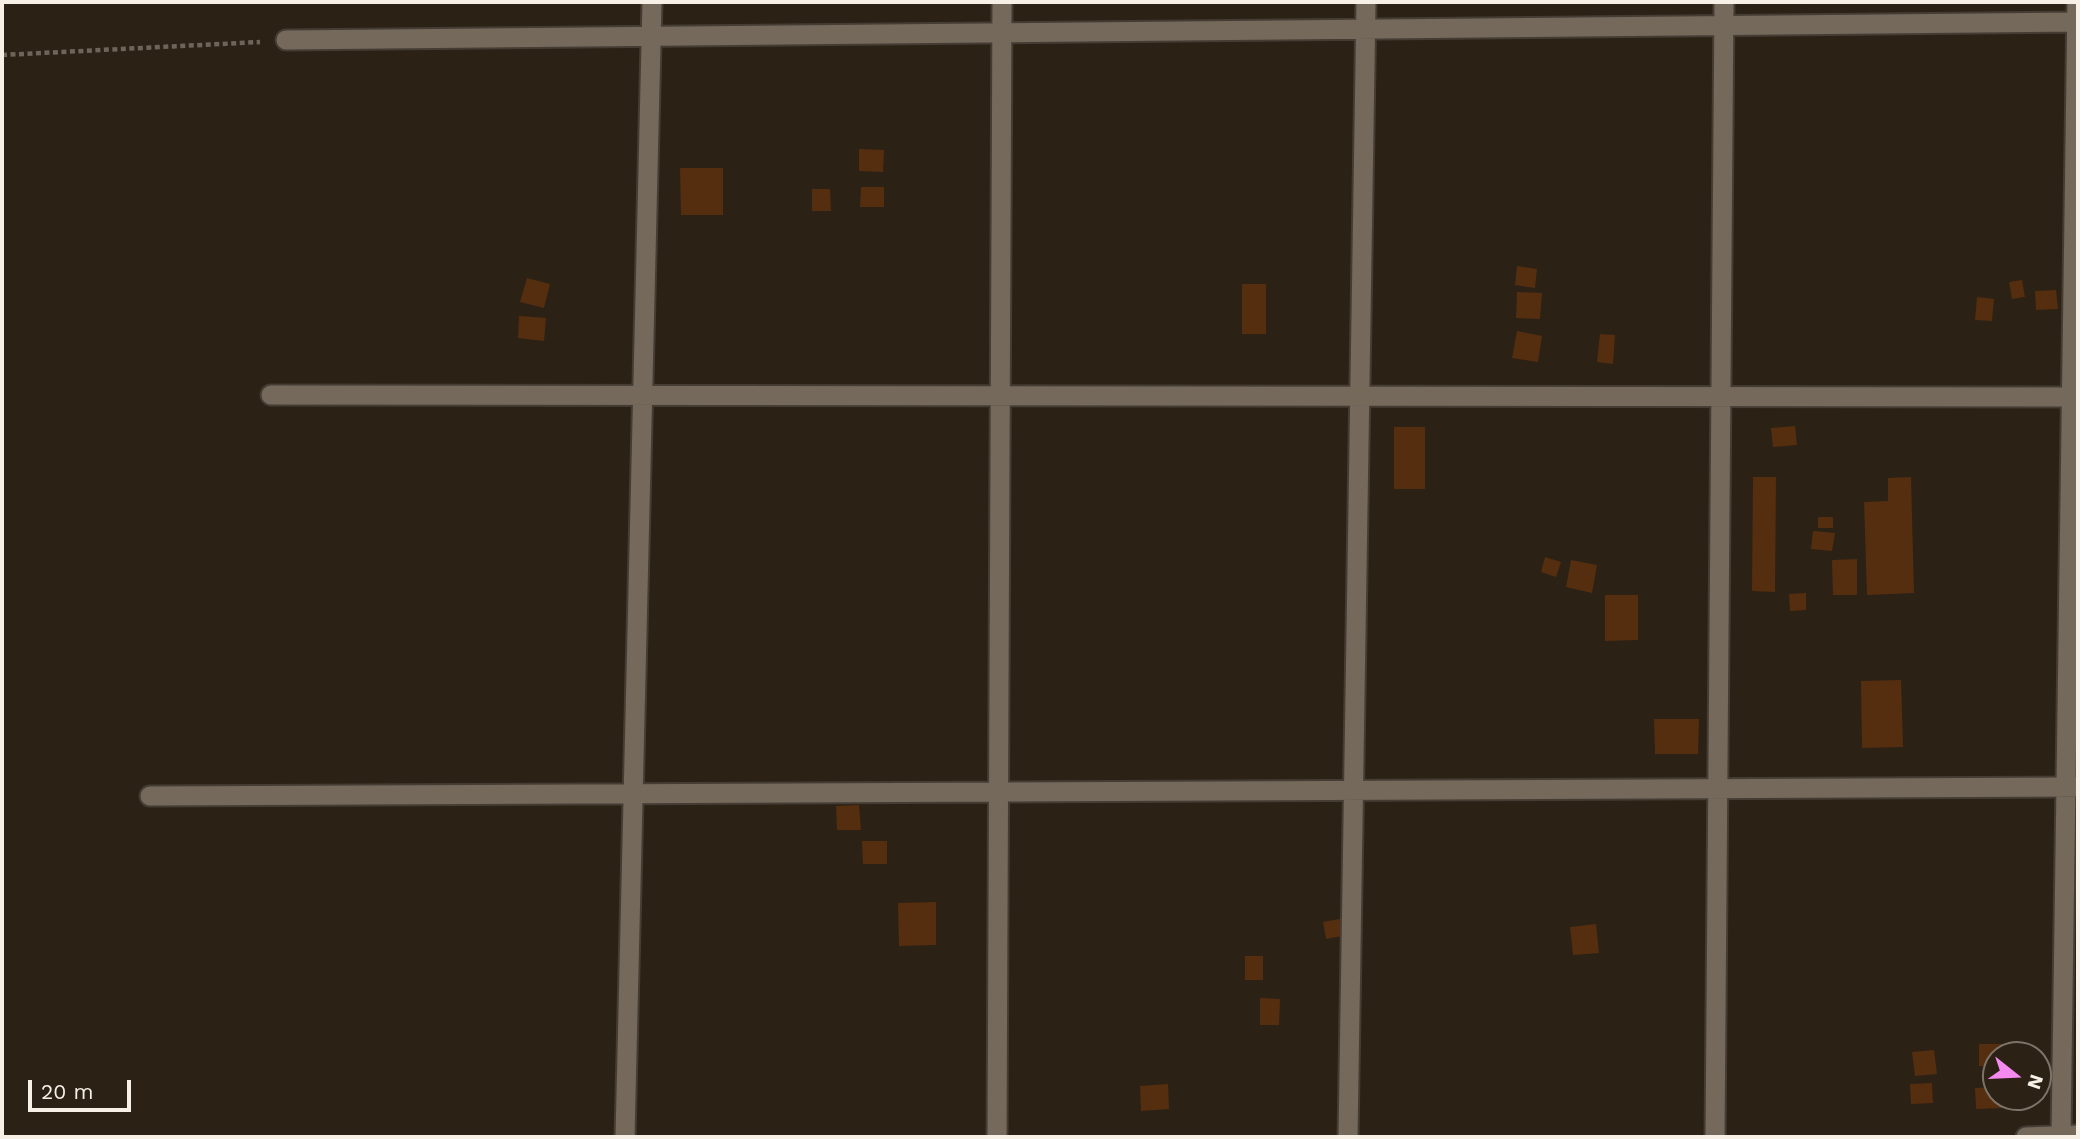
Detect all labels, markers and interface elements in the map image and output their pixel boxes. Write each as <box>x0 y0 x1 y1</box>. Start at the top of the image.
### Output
north arrow <box>1982 1041 2052 1111</box>
scale bar <box>32 1066 135 1110</box>
text: N <box>2022 1072 2049 1092</box>
text: 20 m <box>41 1079 93 1104</box>

